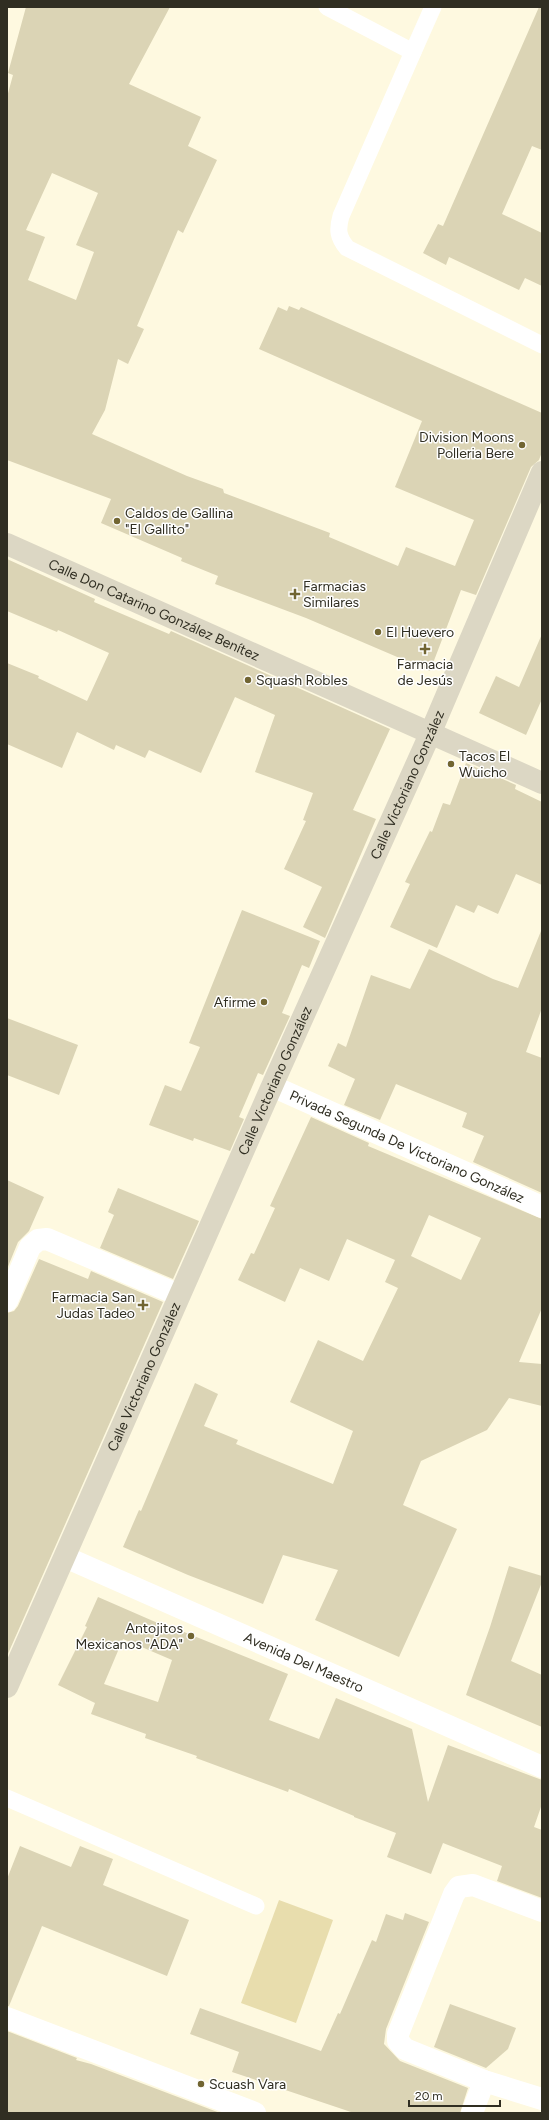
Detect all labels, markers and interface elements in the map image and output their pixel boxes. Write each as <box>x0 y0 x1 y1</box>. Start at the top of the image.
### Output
place label: Division Moons Polleria Bere <box>419 429 514 462</box>
marker: Division Moons Polleria Bere <box>517 440 527 450</box>
place label: Caldos de Gallina "El Gallito" <box>125 505 233 538</box>
marker: Caldos de Gallina "El Gallito" <box>112 516 122 526</box>
street label: Calle Don Catarino González Benítez <box>46 556 262 665</box>
place label: Farmacias Similares <box>303 578 366 611</box>
marker: Farmacias Similares <box>290 589 300 599</box>
place label: El Huevero <box>386 624 454 641</box>
marker: El Huevero <box>373 627 383 637</box>
marker: Farmacia de Jesús <box>420 644 430 654</box>
place label: Farmacia de Jesús <box>397 656 453 689</box>
place label: Squash Robles <box>256 672 348 689</box>
marker: Squash Robles <box>243 675 253 685</box>
street label: Calle Victoriano González <box>367 708 448 862</box>
place label: Tacos El Wuicho <box>459 748 510 781</box>
marker: Tacos El Wuicho <box>446 759 456 769</box>
place label: Afirme <box>214 994 256 1011</box>
marker: Afirme <box>259 997 269 1007</box>
street label: Calle Victoriano González <box>235 1003 316 1158</box>
street label: Privada Segunda De Victoriano González <box>287 1087 527 1207</box>
place label: Farmacia San Judas Tadeo <box>52 1289 135 1322</box>
street label: Calle Victoriano González <box>104 1300 185 1454</box>
marker: Farmacia San Judas Tadeo <box>138 1300 148 1310</box>
place label: Antojitos Mexicanos "ADA" <box>76 1620 183 1653</box>
street label: Avenida Del Maestro <box>241 1629 366 1696</box>
marker: Antojitos Mexicanos "ADA" <box>186 1631 196 1641</box>
place label: Scuash Vara <box>209 2076 286 2093</box>
marker: Scuash Vara <box>196 2079 206 2089</box>
scale bar <box>409 2082 500 2108</box>
text: 20 m <box>415 2089 443 2103</box>

